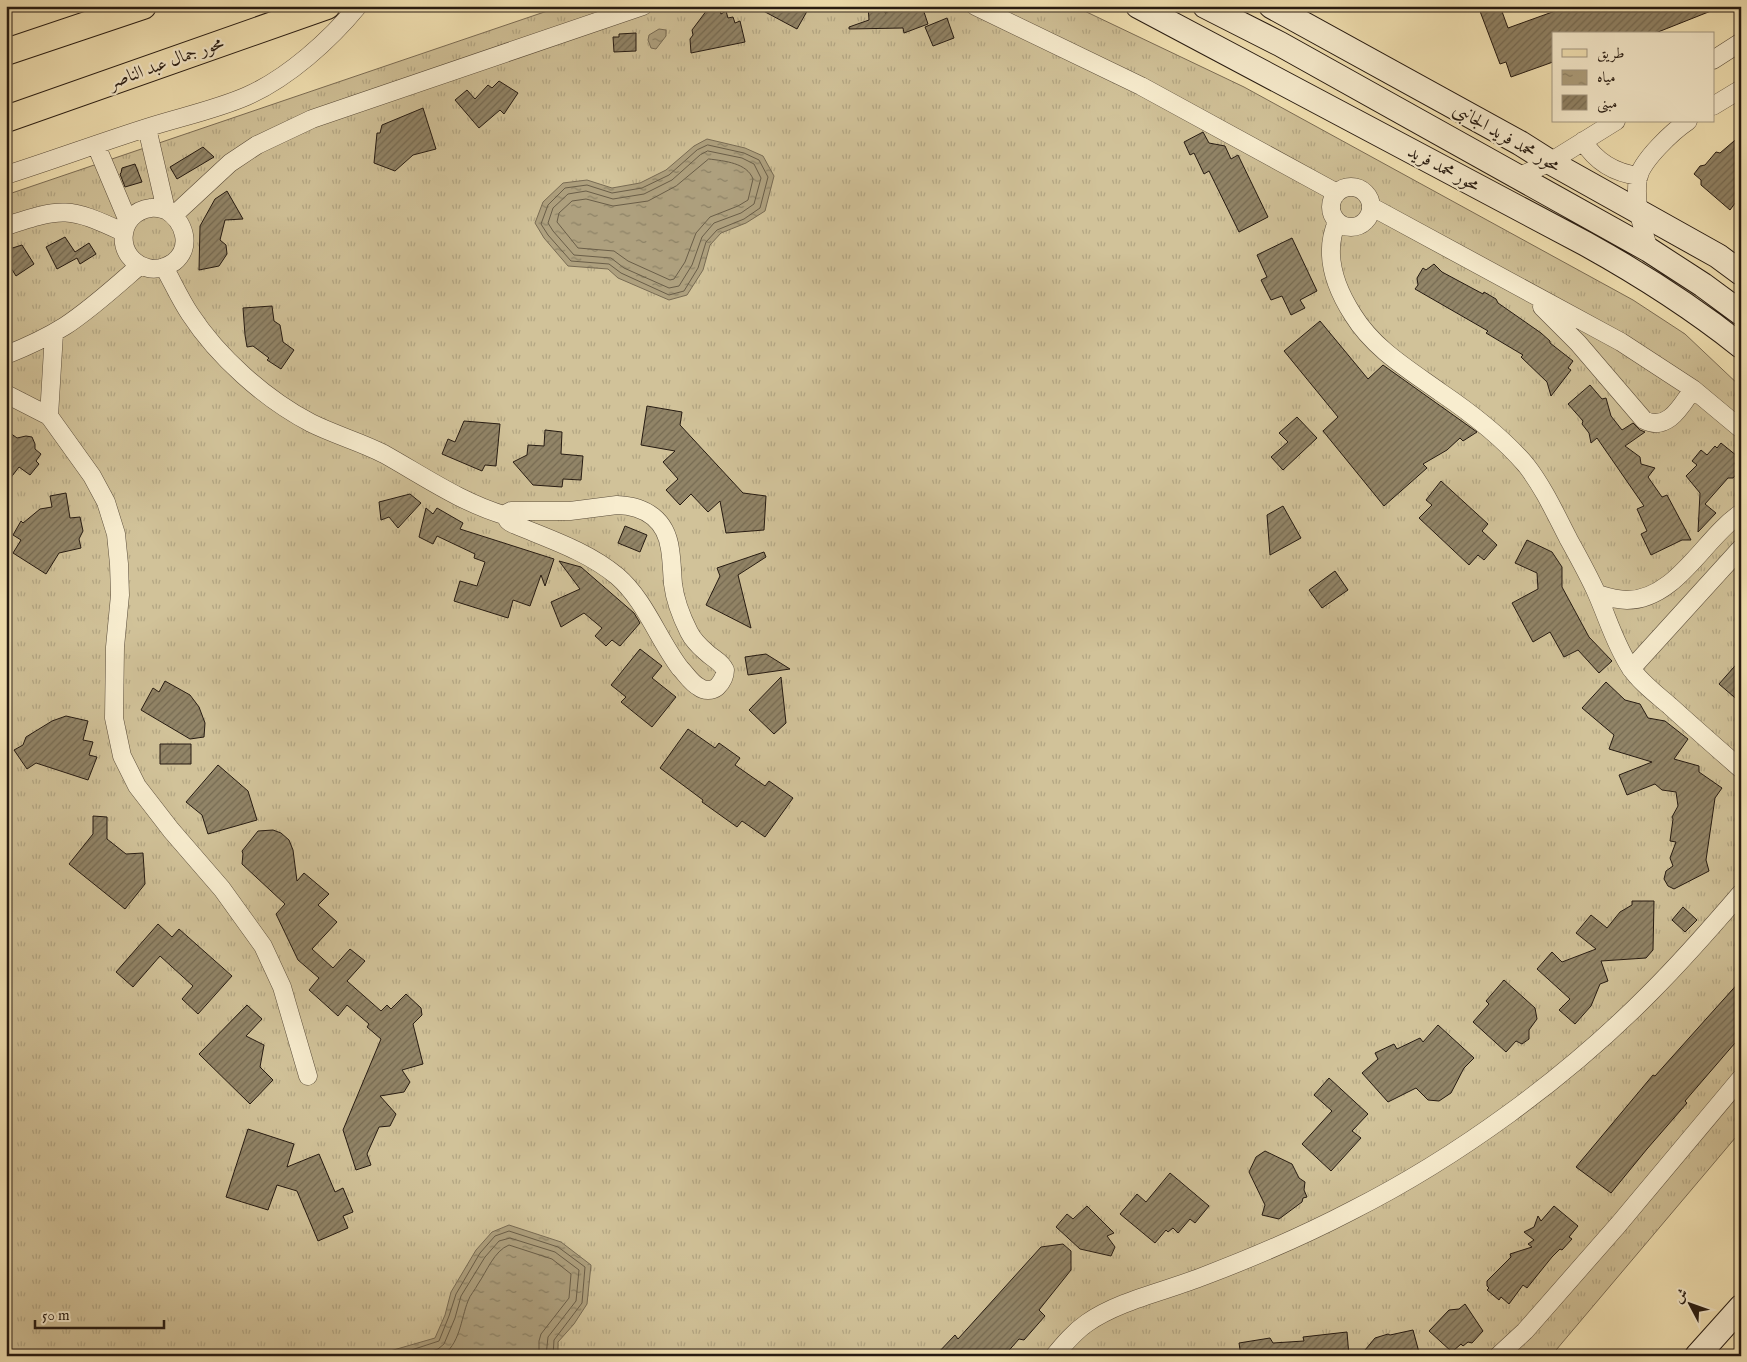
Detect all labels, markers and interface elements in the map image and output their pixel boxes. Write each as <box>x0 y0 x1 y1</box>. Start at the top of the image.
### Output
street label: محور جمال عبد الناصر <box>104 32 227 96</box>
legend <box>1552 32 1714 122</box>
text: طريق <box>1597 44 1624 63</box>
text: مياه <box>1597 68 1615 87</box>
text: مبنى <box>1597 94 1617 114</box>
street label: محور محمد فريد الجانبى <box>1448 98 1564 179</box>
street label: محور محمد فريد <box>1403 141 1483 198</box>
north arrow <box>1664 1280 1714 1330</box>
text: ش <box>1670 1285 1692 1307</box>
scale bar <box>35 1297 164 1329</box>
text: 50 m <box>42 1306 70 1325</box>

